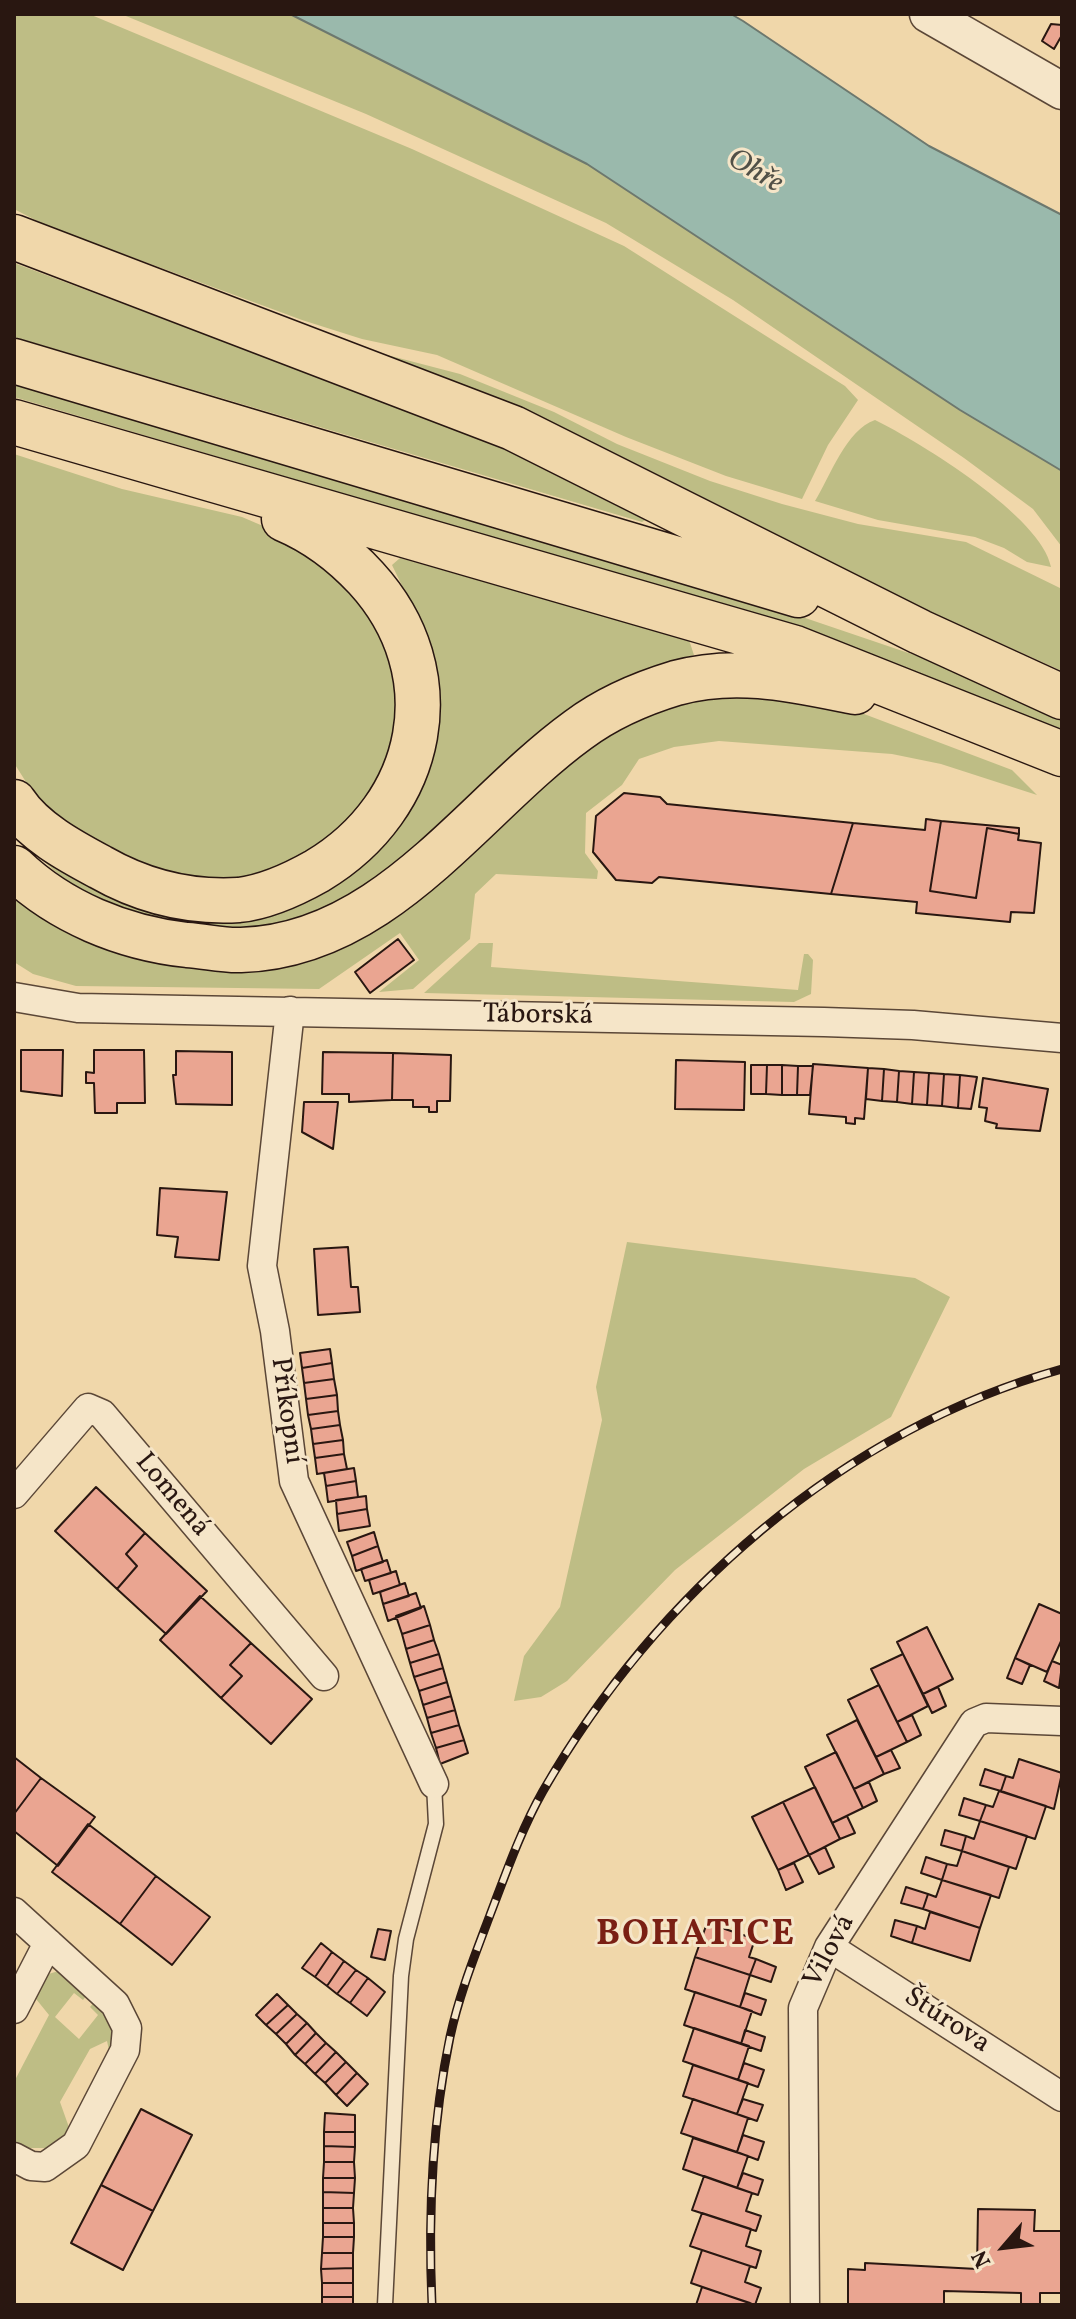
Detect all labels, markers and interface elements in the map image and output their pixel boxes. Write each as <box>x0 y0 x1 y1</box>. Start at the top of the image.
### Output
water label: Ohře <box>720 143 788 203</box>
street label: Táborská <box>482 999 594 1035</box>
street label: Příkopní <box>261 1356 309 1466</box>
street label: Lomená <box>126 1447 216 1545</box>
street label: Vilová <box>798 1910 864 1994</box>
district label: BOHATICE <box>596 1915 796 1959</box>
street label: Štúrova <box>897 1982 995 2062</box>
north arrow <box>964 2207 1044 2287</box>
text: N <box>965 2244 1000 2273</box>

